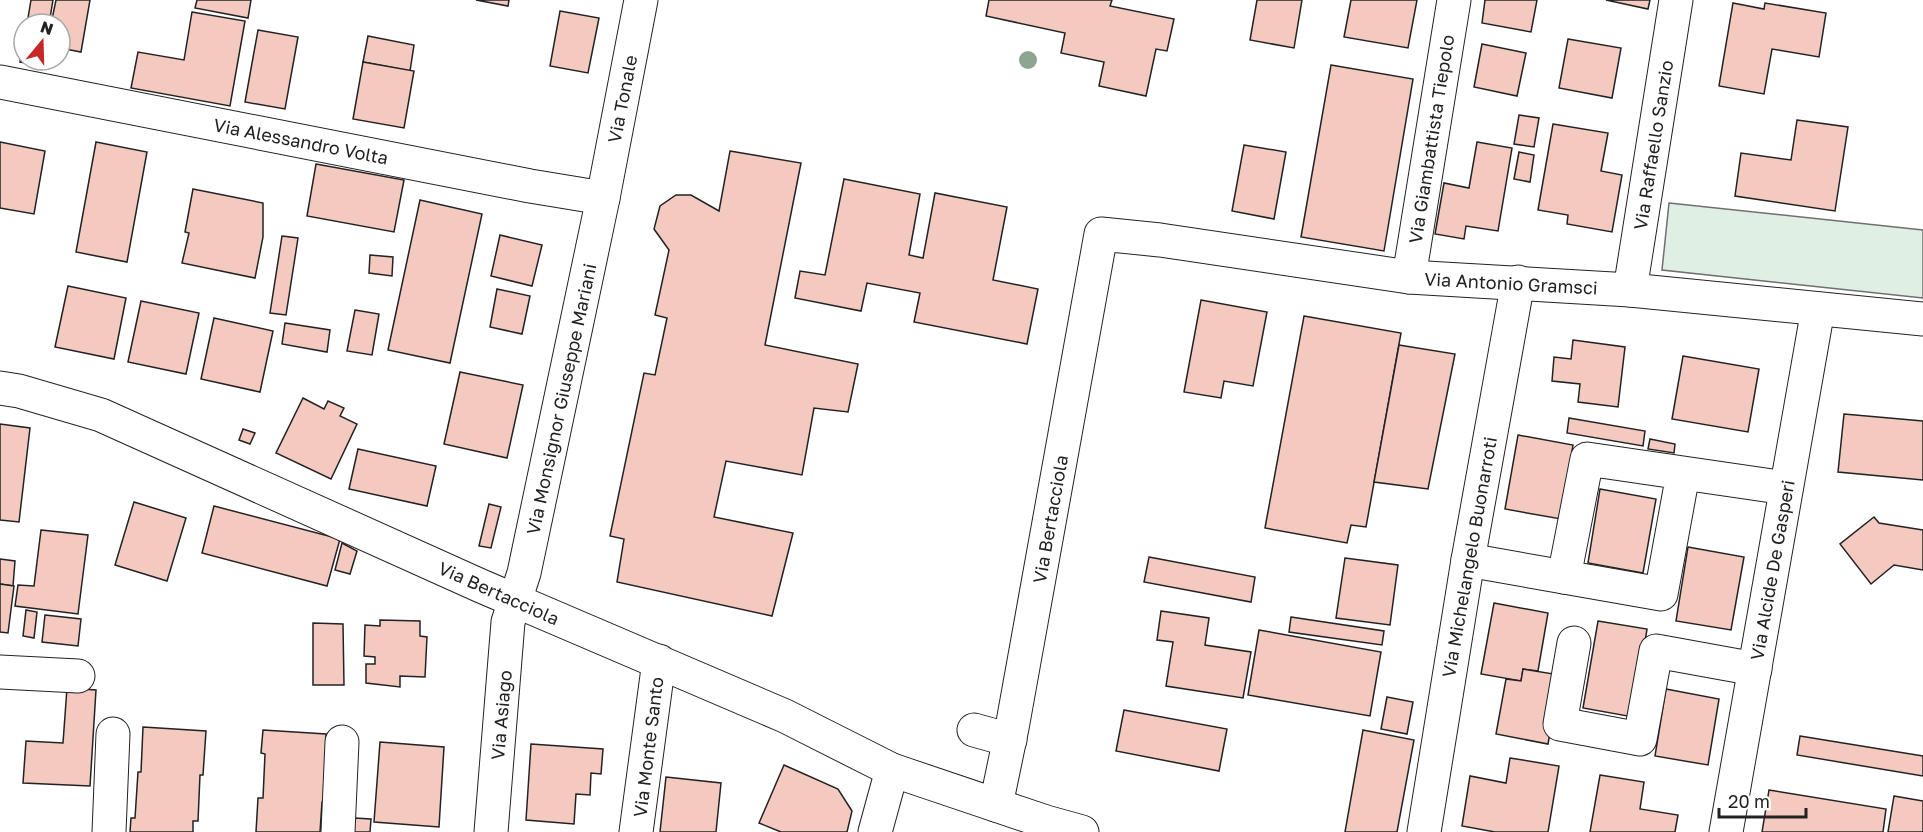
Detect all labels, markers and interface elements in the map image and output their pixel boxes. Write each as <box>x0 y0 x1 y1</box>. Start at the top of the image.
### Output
north arrow <box>12 12 72 72</box>
text: N <box>38 16 56 39</box>
street label: Via Giambattista Tiepolo <box>1404 33 1458 245</box>
street label: Via Tonale <box>603 53 641 145</box>
street label: Via Raffaello Sanzio <box>1629 59 1677 231</box>
street label: Via Alessandro Volta <box>212 113 390 169</box>
street label: Via Monsignor Giuseppe Mariani <box>521 261 601 537</box>
street label: Via Antonio Gramsci <box>1424 267 1598 299</box>
street label: Via Michelangelo Buonarroti <box>1437 435 1501 679</box>
street label: Via Bertacciola <box>1028 453 1072 585</box>
street label: Via Alcide De Gasperi <box>1745 478 1799 662</box>
street label: Via Bertacciola <box>435 557 563 629</box>
street label: Via Asiago <box>486 669 516 761</box>
street label: Via Monte Santo <box>628 675 668 819</box>
scale bar <box>1719 781 1806 819</box>
text: 20 m <box>1728 790 1770 812</box>

